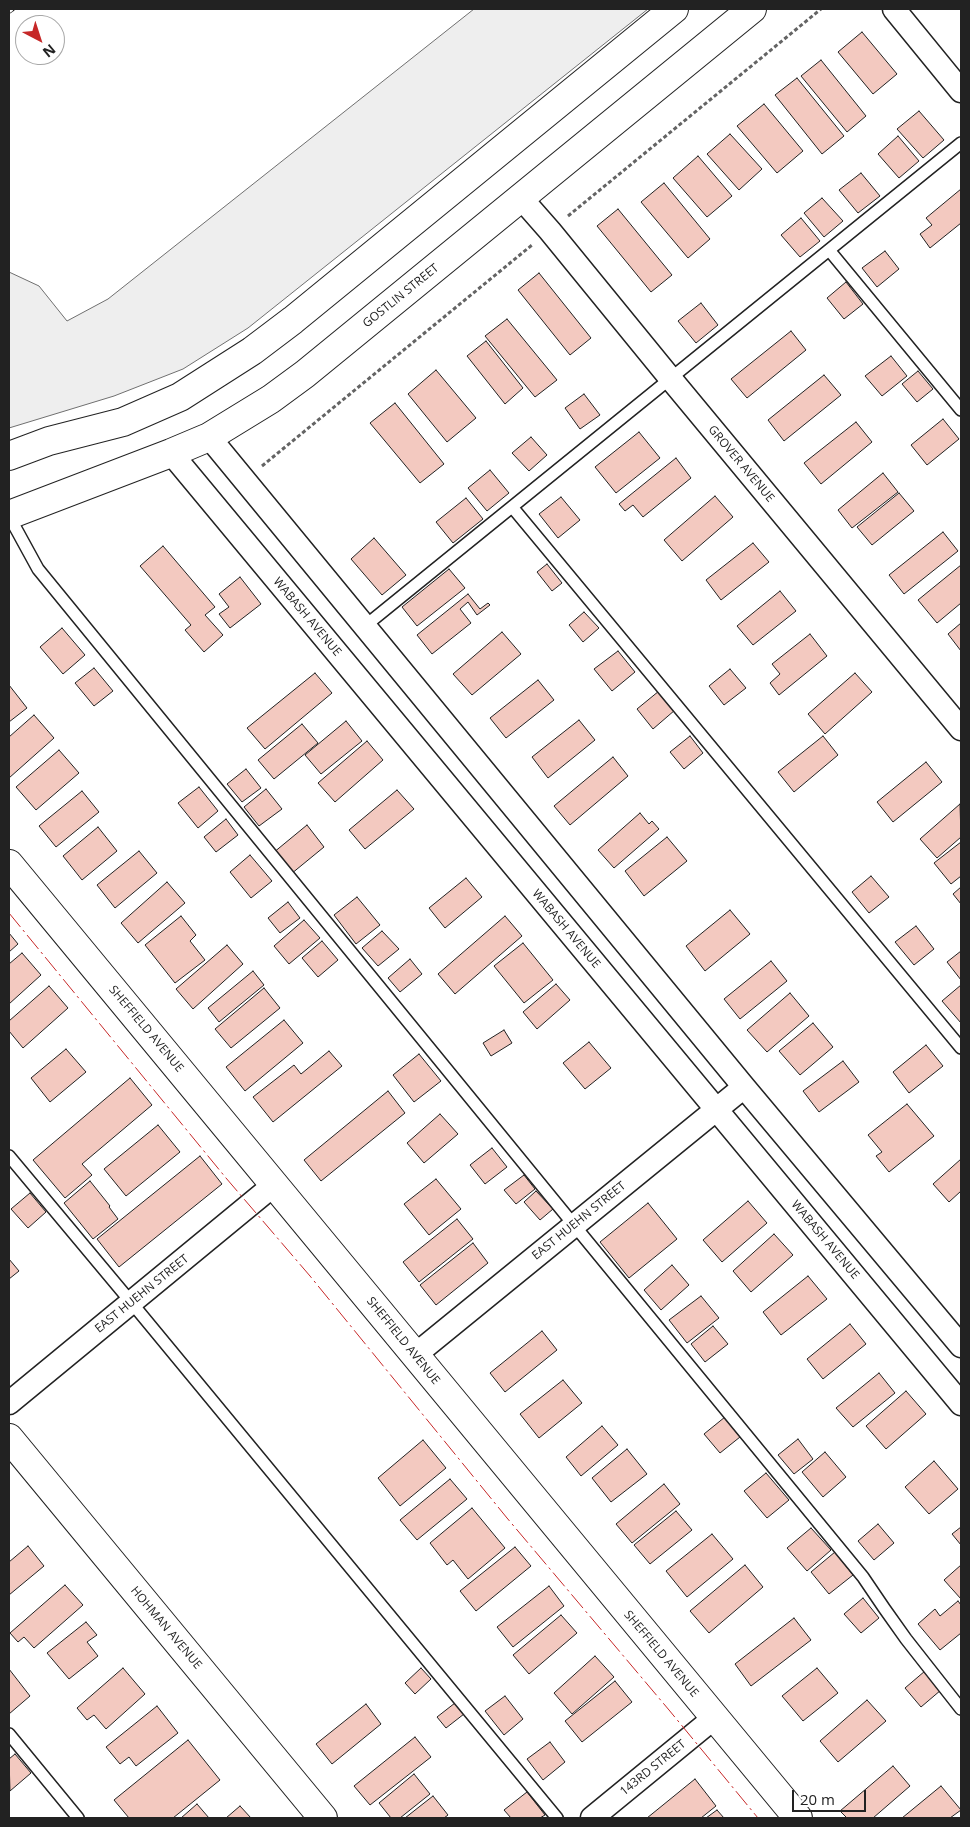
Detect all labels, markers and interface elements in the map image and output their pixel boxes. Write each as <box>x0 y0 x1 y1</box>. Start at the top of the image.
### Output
north arrow <box>15 15 65 65</box>
text: N <box>39 40 60 62</box>
street label: GOSTLIN STREET <box>360 261 442 331</box>
street label: GROVER AVENUE <box>705 423 777 505</box>
street label: WABASH AVENUE <box>270 575 344 659</box>
street label: WABASH AVENUE <box>529 887 603 971</box>
street label: SHEFFIELD AVENUE <box>106 983 186 1075</box>
street label: EAST HUEHN STREET <box>529 1179 629 1263</box>
street label: WABASH AVENUE <box>788 1198 862 1282</box>
street label: EAST HUEHN STREET <box>92 1252 192 1336</box>
street label: SHEFFIELD AVENUE <box>363 1294 443 1388</box>
street label: HOHMAN AVENUE <box>127 1584 205 1672</box>
street label: SHEFFIELD AVENUE <box>621 1608 701 1700</box>
street label: 143RD STREET <box>617 1737 689 1799</box>
scale bar <box>795 1780 869 1812</box>
text: 20 m <box>800 1789 835 1809</box>

